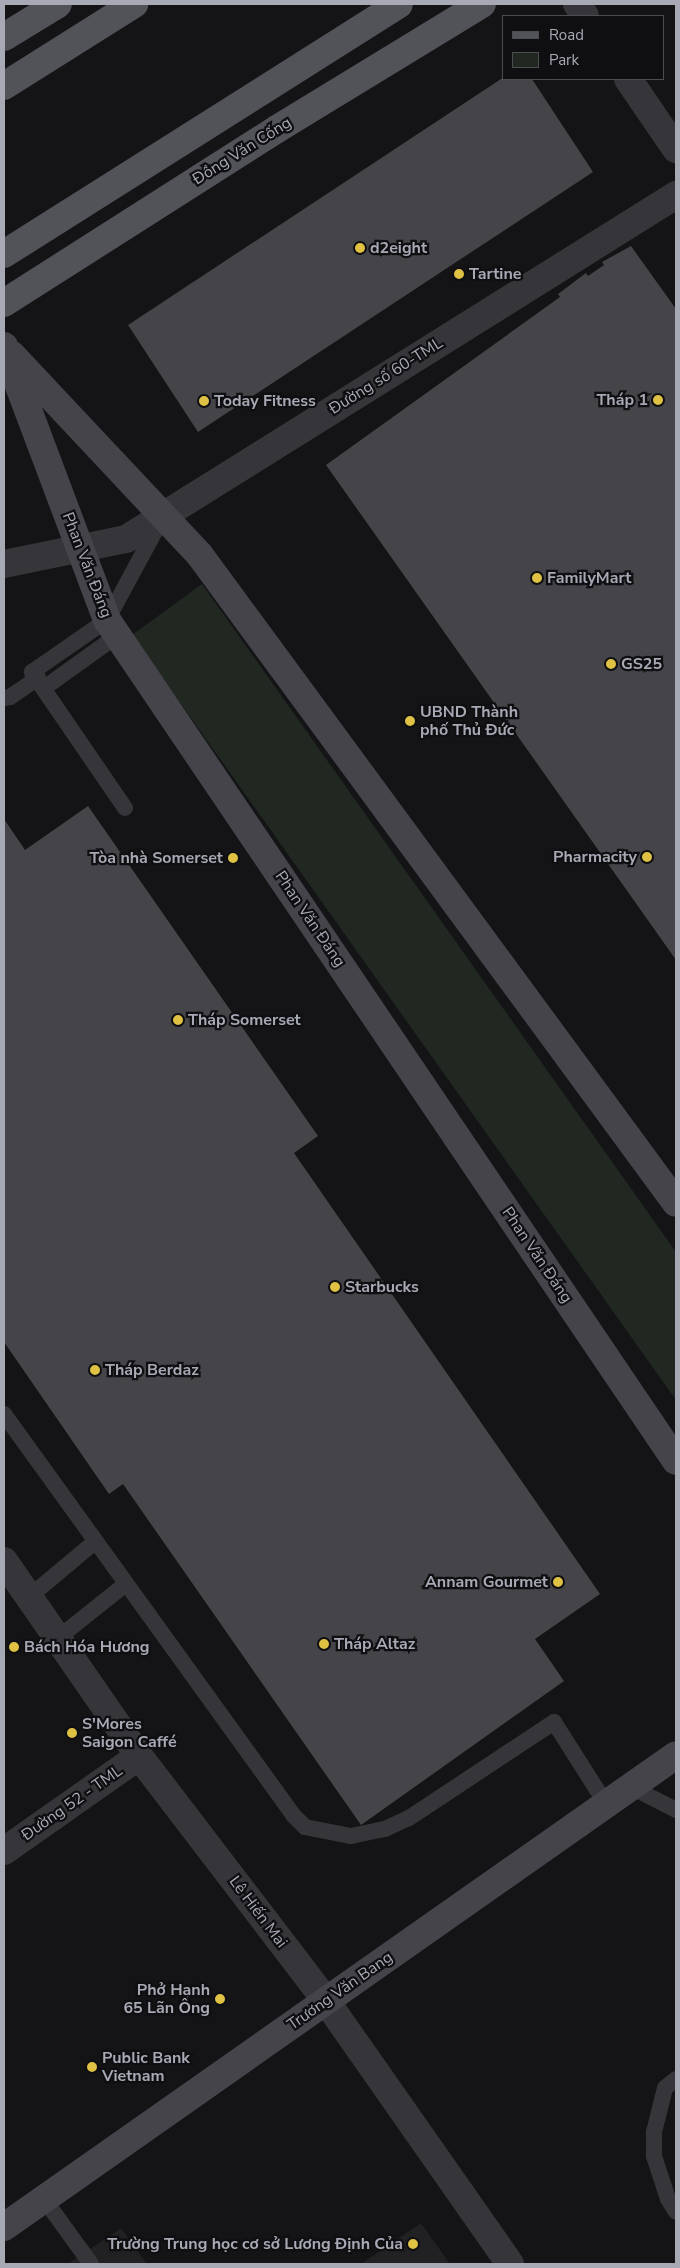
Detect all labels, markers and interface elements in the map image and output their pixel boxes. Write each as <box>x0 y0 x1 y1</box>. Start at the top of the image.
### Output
legend <box>502 15 665 80</box>
text: Road <box>549 25 584 45</box>
text: Park <box>549 50 579 70</box>
street label: Đồng Văn Cống <box>189 113 295 189</box>
place label: d2eight <box>370 238 427 258</box>
marker: d2eight <box>354 242 366 254</box>
place label: Tartine <box>469 264 521 284</box>
marker: Tartine <box>453 268 465 280</box>
street label: Đường số 60-TML <box>326 333 446 419</box>
place label: Tháp 1 <box>596 390 648 410</box>
place label: Today Fitness <box>214 391 316 411</box>
marker: Tháp 1 <box>652 394 664 406</box>
marker: Today Fitness <box>198 395 210 407</box>
street label: Phan Văn Đáng <box>58 510 116 620</box>
place label: FamilyMart <box>547 568 631 588</box>
marker: FamilyMart <box>531 572 543 584</box>
place label: GS25 <box>621 654 662 674</box>
marker: GS25 <box>605 658 617 670</box>
place label: UBND Thành phố Thủ Đức <box>420 702 518 740</box>
marker: UBND Thành phố Thủ Đức <box>404 715 416 727</box>
place label: Pharmacity <box>553 847 637 867</box>
place label: Tòa nhà Somerset <box>89 848 223 868</box>
marker: Pharmacity <box>641 851 653 863</box>
marker: Tòa nhà Somerset <box>227 852 239 864</box>
street label: Phan Văn Đáng <box>271 867 349 971</box>
place label: Tháp Somerset <box>188 1010 301 1030</box>
marker: Tháp Somerset <box>172 1014 184 1026</box>
street label: Phan Văn Đáng <box>498 1203 576 1307</box>
place label: Starbucks <box>345 1277 419 1297</box>
marker: Starbucks <box>329 1281 341 1293</box>
place label: Tháp Berdaz <box>105 1360 199 1380</box>
marker: Tháp Berdaz <box>89 1364 101 1376</box>
place label: Annam Gourmet <box>425 1572 548 1592</box>
marker: Annam Gourmet <box>552 1576 564 1588</box>
place label: Tháp Altaz <box>334 1634 415 1654</box>
place label: Bách Hóa Hương <box>24 1637 150 1657</box>
marker: Tháp Altaz <box>318 1638 330 1650</box>
marker: Bách Hóa Hương <box>8 1641 20 1653</box>
place label: S'Mores Saigon Caffé <box>82 1714 177 1752</box>
marker: S'Mores Saigon Caffé <box>66 1727 78 1739</box>
street label: Đường 52 - TML <box>18 1761 126 1845</box>
street label: Lê Hiến Mai <box>225 1872 291 1952</box>
street label: Trương Văn Bang <box>284 1948 396 2034</box>
place label: Phở Hạnh 65 Lãn Ông <box>123 1980 210 2018</box>
marker: Phở Hạnh 65 Lãn Ông <box>214 1993 226 2005</box>
place label: Public Bank Vietnam <box>102 2048 190 2086</box>
marker: Public Bank Vietnam <box>86 2061 98 2073</box>
place label: Trường Trung học cơ sở Lương Định Của <box>107 2234 403 2254</box>
marker: Trường Trung học cơ sở Lương Định Của <box>407 2238 419 2250</box>

